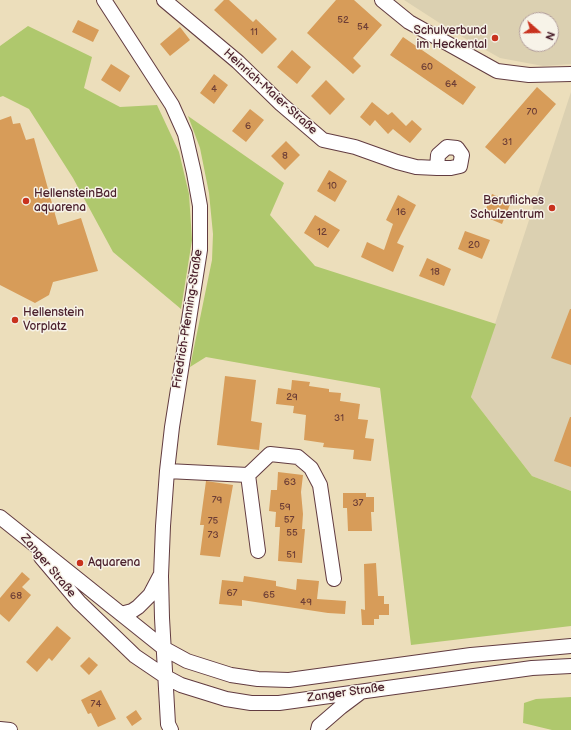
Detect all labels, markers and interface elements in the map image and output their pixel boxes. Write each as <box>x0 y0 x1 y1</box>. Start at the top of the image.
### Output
north arrow <box>519 12 559 52</box>
house number: 52 <box>337 14 349 26</box>
house number: 54 <box>357 21 369 33</box>
place label: Schulverbund im Heckental <box>413 24 487 52</box>
house number: 11 <box>250 26 258 38</box>
text: N <box>542 30 557 42</box>
marker: Schulverbund im Heckental <box>490 33 500 43</box>
street label: Heinrich-Maier-Straße <box>220 46 320 138</box>
house number: 60 <box>421 61 433 73</box>
house number: 64 <box>445 78 457 90</box>
house number: 4 <box>211 83 217 95</box>
house number: 70 <box>527 106 537 118</box>
house number: 6 <box>245 120 251 132</box>
house number: 31 <box>502 136 512 148</box>
house number: 8 <box>282 150 288 162</box>
house number: 10 <box>327 180 337 192</box>
place label: HellensteinBad aquarena <box>34 187 117 215</box>
place label: Berufliches Schulzentrum <box>470 194 544 222</box>
marker: HellensteinBad aquarena <box>21 196 31 206</box>
marker: Berufliches Schulzentrum <box>547 203 557 213</box>
house number: 16 <box>396 206 406 218</box>
house number: 12 <box>317 226 327 238</box>
house number: 20 <box>468 239 480 251</box>
street label: Friedrich-Pfenning-Straße <box>170 248 206 390</box>
house number: 18 <box>430 266 440 278</box>
place label: Hellenstein Vorplatz <box>23 306 84 334</box>
marker: Hellenstein Vorplatz <box>10 315 20 325</box>
house number: 29 <box>286 391 298 403</box>
house number: 31 <box>334 412 344 424</box>
house number: 63 <box>284 476 296 488</box>
house number: 79 <box>212 494 222 506</box>
house number: 37 <box>352 497 364 509</box>
house number: 59 <box>279 501 291 513</box>
house number: 57 <box>284 514 294 526</box>
house number: 75 <box>208 515 218 527</box>
house number: 55 <box>286 527 298 539</box>
house number: 73 <box>207 529 219 541</box>
street label: Zanger Straße <box>17 531 79 601</box>
house number: 51 <box>286 549 296 561</box>
place label: Aquarena <box>88 556 140 570</box>
marker: Aquarena <box>75 558 85 568</box>
house number: 67 <box>226 587 238 599</box>
house number: 65 <box>263 589 275 601</box>
house number: 68 <box>10 590 22 602</box>
house number: 49 <box>300 596 312 608</box>
street label: Zanger Straße <box>306 680 386 706</box>
house number: 74 <box>90 698 102 710</box>

